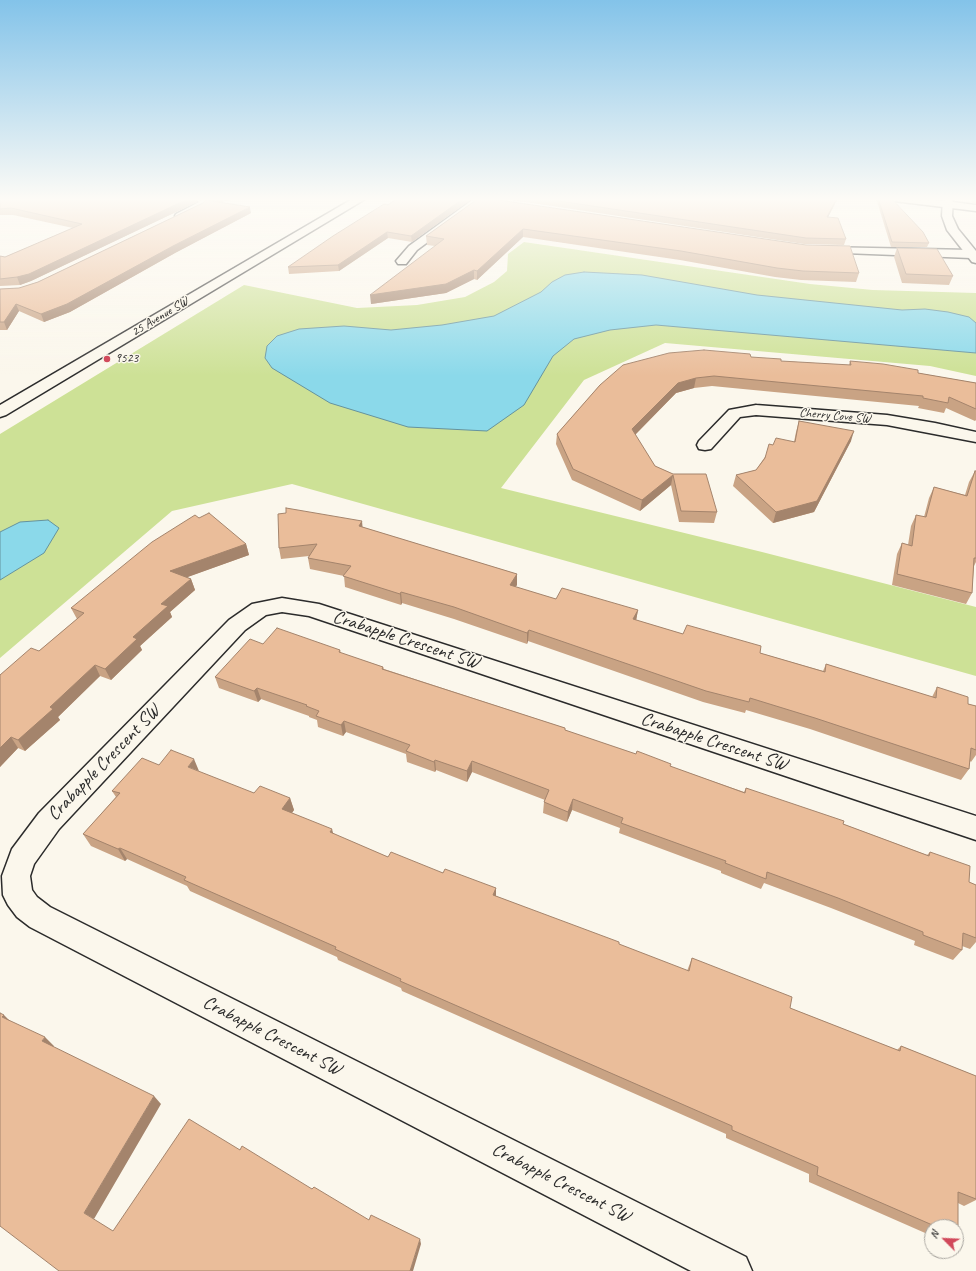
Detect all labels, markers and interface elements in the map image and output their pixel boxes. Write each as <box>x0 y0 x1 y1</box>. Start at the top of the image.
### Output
street label: 25 Avenue SW <box>129 294 191 340</box>
place label: 9523 <box>115 351 138 367</box>
marker: 9523 <box>102 354 112 364</box>
street label: Cherry Cove SW <box>799 405 871 427</box>
street label: Crabapple Crescent SW <box>330 606 482 674</box>
street label: Crabapple Crescent SW <box>43 700 165 826</box>
street label: Crabapple Crescent SW <box>638 708 790 776</box>
street label: Crabapple Crescent SW <box>199 991 345 1081</box>
street label: Crabapple Crescent SW <box>488 1138 634 1228</box>
north arrow <box>924 1219 964 1259</box>
text: N <box>926 1229 942 1240</box>

